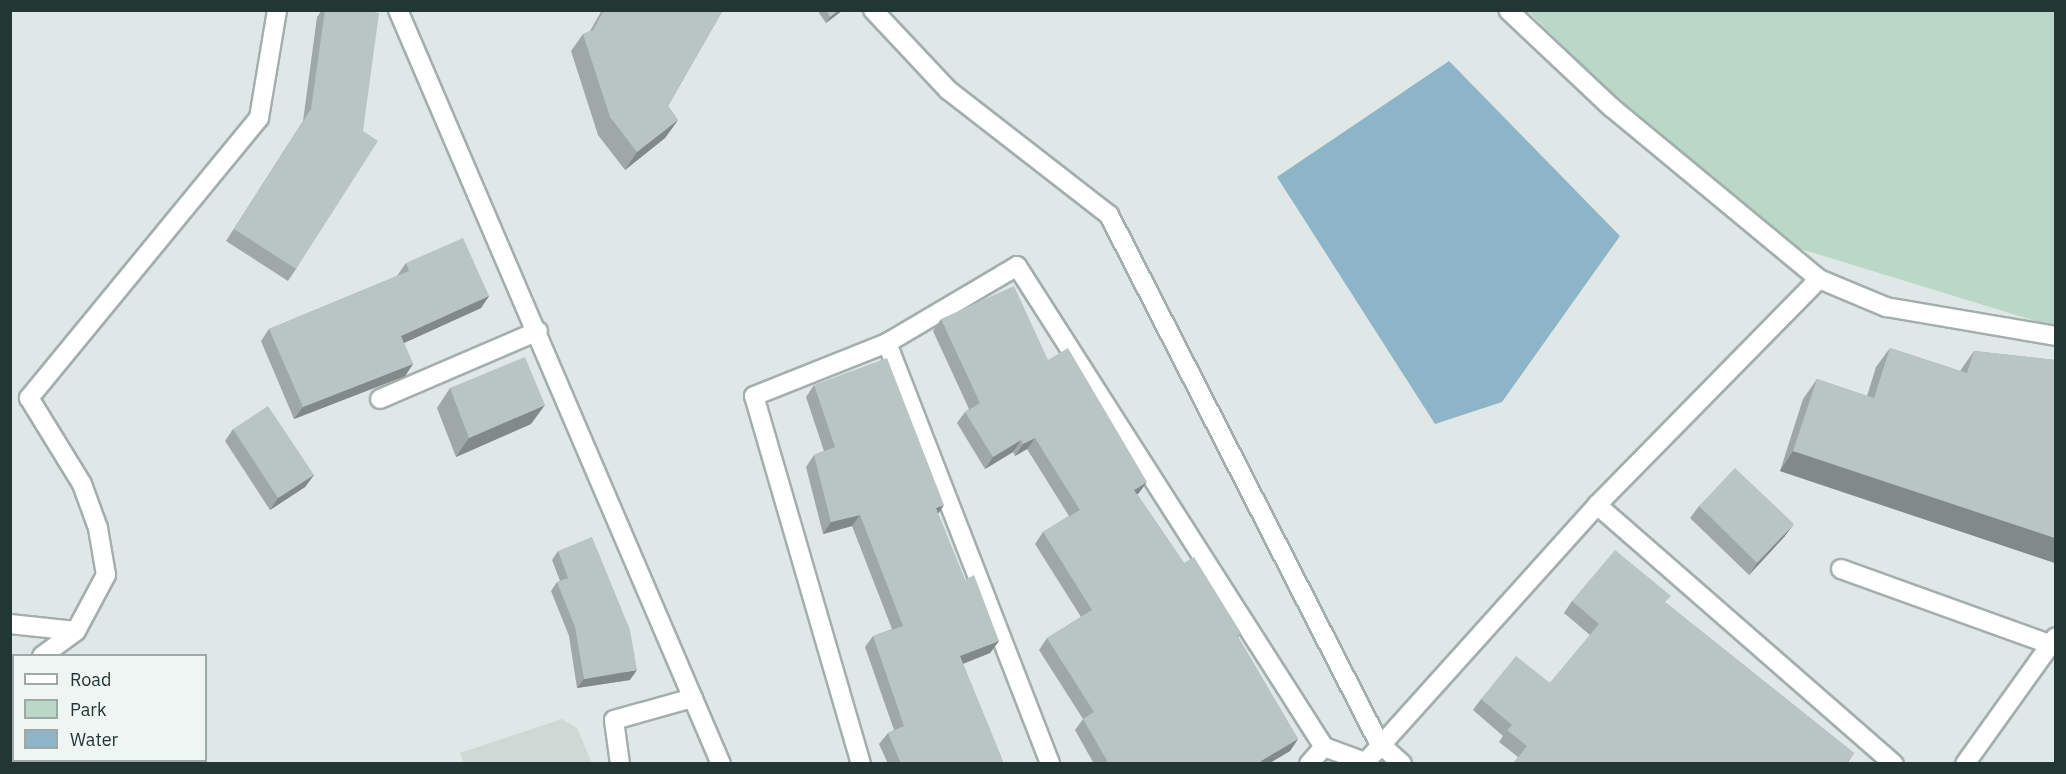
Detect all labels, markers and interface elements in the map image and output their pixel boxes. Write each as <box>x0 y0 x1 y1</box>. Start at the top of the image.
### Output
legend <box>12 654 207 762</box>
text: Road <box>70 668 111 691</box>
text: Park <box>70 698 106 721</box>
text: Water <box>70 728 118 751</box>

